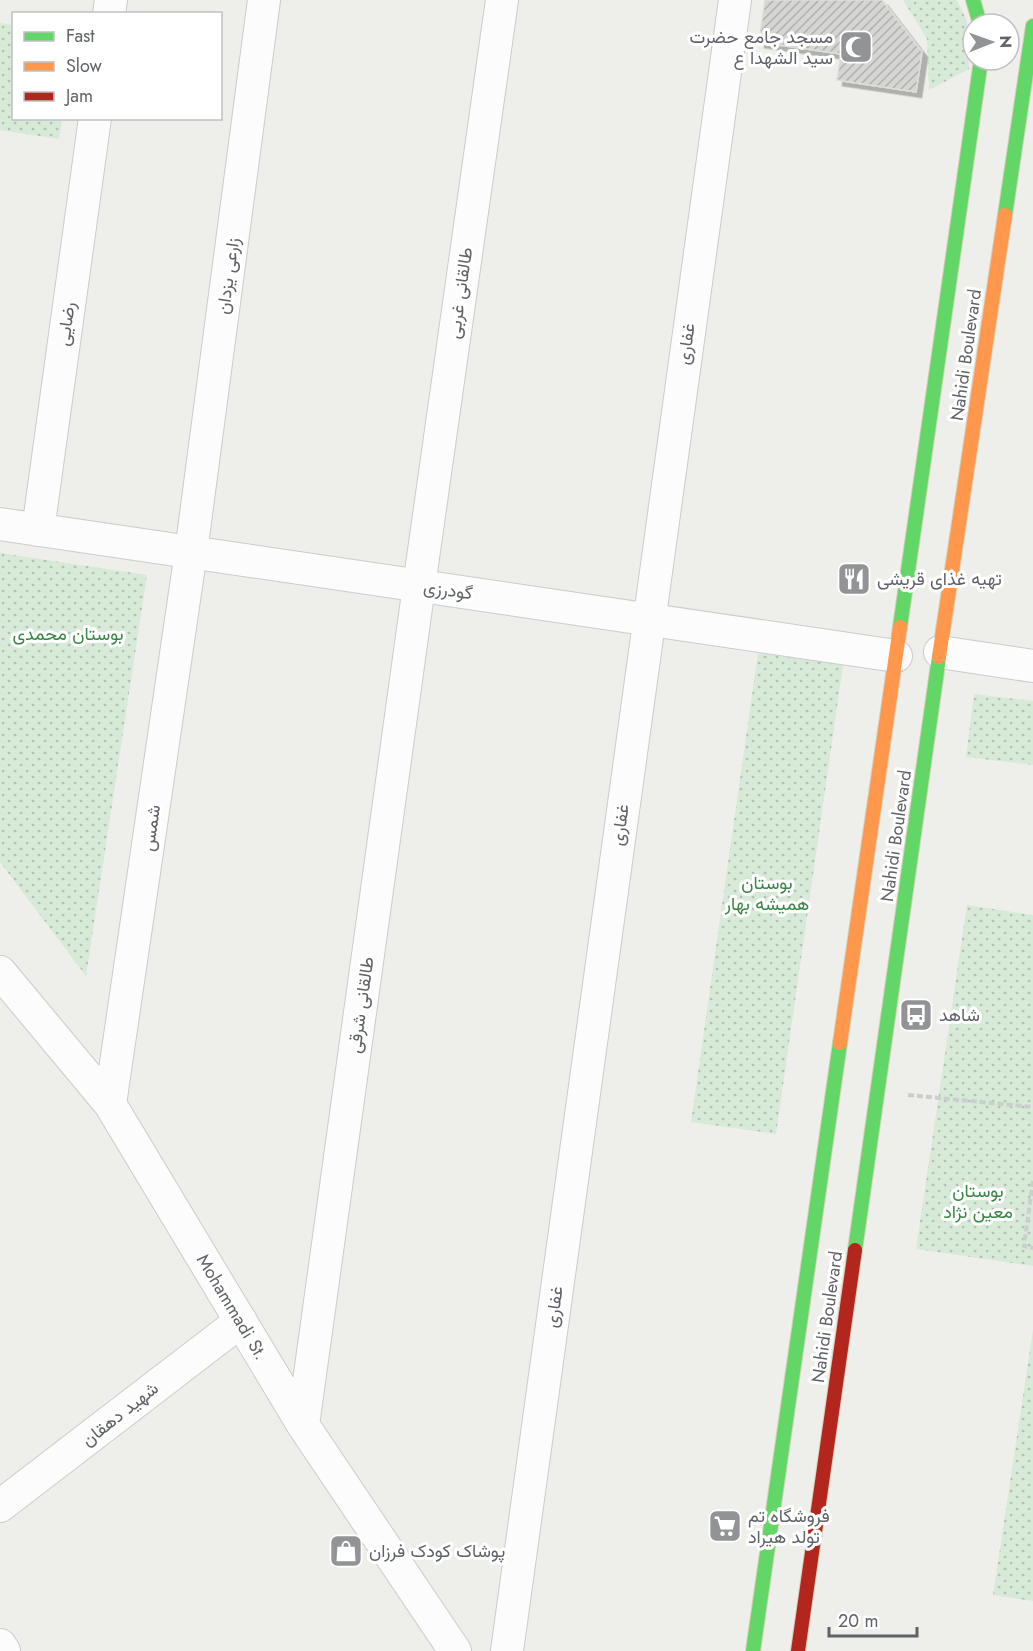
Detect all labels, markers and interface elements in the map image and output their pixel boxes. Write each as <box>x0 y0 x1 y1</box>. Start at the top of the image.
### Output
legend <box>12 12 222 120</box>
north arrow <box>961 12 1021 72</box>
text: Fast <box>66 23 95 49</box>
place label: مسجد جامع حضرت سید الشهدا ع <box>690 24 833 71</box>
mosque icon: مسجد جامع حضرت سید الشهدا ع <box>838 29 874 65</box>
text: N <box>994 35 1017 48</box>
text: Slow <box>66 53 103 79</box>
text: Jam <box>64 83 93 109</box>
street label: زارعی یزدان <box>210 236 246 316</box>
street label: طالقانی غربی <box>441 246 479 340</box>
street label: Nahidi Boulevard <box>944 288 988 422</box>
street label: رضایی <box>50 300 82 348</box>
street label: غفاری <box>670 321 702 367</box>
restaurant icon: تهیه غذای قریشی <box>836 561 872 597</box>
place label: تهیه غذای قریشی <box>877 566 1002 592</box>
street label: گودرزی <box>422 574 474 606</box>
park label: بوستان محمدی <box>12 621 124 647</box>
street label: Nahidi Boulevard <box>874 769 918 903</box>
street label: غفاری <box>604 802 636 848</box>
street label: شمس <box>135 803 167 853</box>
park label: بوستان همیشه بهار <box>724 870 809 917</box>
street label: طالقانی شرقی <box>341 955 381 1055</box>
bus stop icon: شاهد <box>898 997 934 1033</box>
place label: شاهد <box>939 1002 980 1028</box>
park label: بوستان معین نژاد <box>943 1178 1013 1225</box>
street label: Mohammadi St. <box>190 1249 274 1365</box>
street label: Nahidi Boulevard <box>805 1250 849 1384</box>
street label: غفاری <box>538 1284 570 1330</box>
street label: شهید دهقان <box>76 1376 164 1452</box>
place label: فروشگاه تم تولد هیراد <box>748 1503 830 1550</box>
supermarket icon: فروشگاه تم تولد هیراد <box>707 1508 743 1544</box>
shop icon: پوشاک کودک فرزان <box>328 1533 364 1569</box>
place label: پوشاک کودک فرزان <box>369 1538 505 1564</box>
scale bar <box>829 1600 918 1638</box>
text: 20 m <box>838 1608 878 1634</box>

